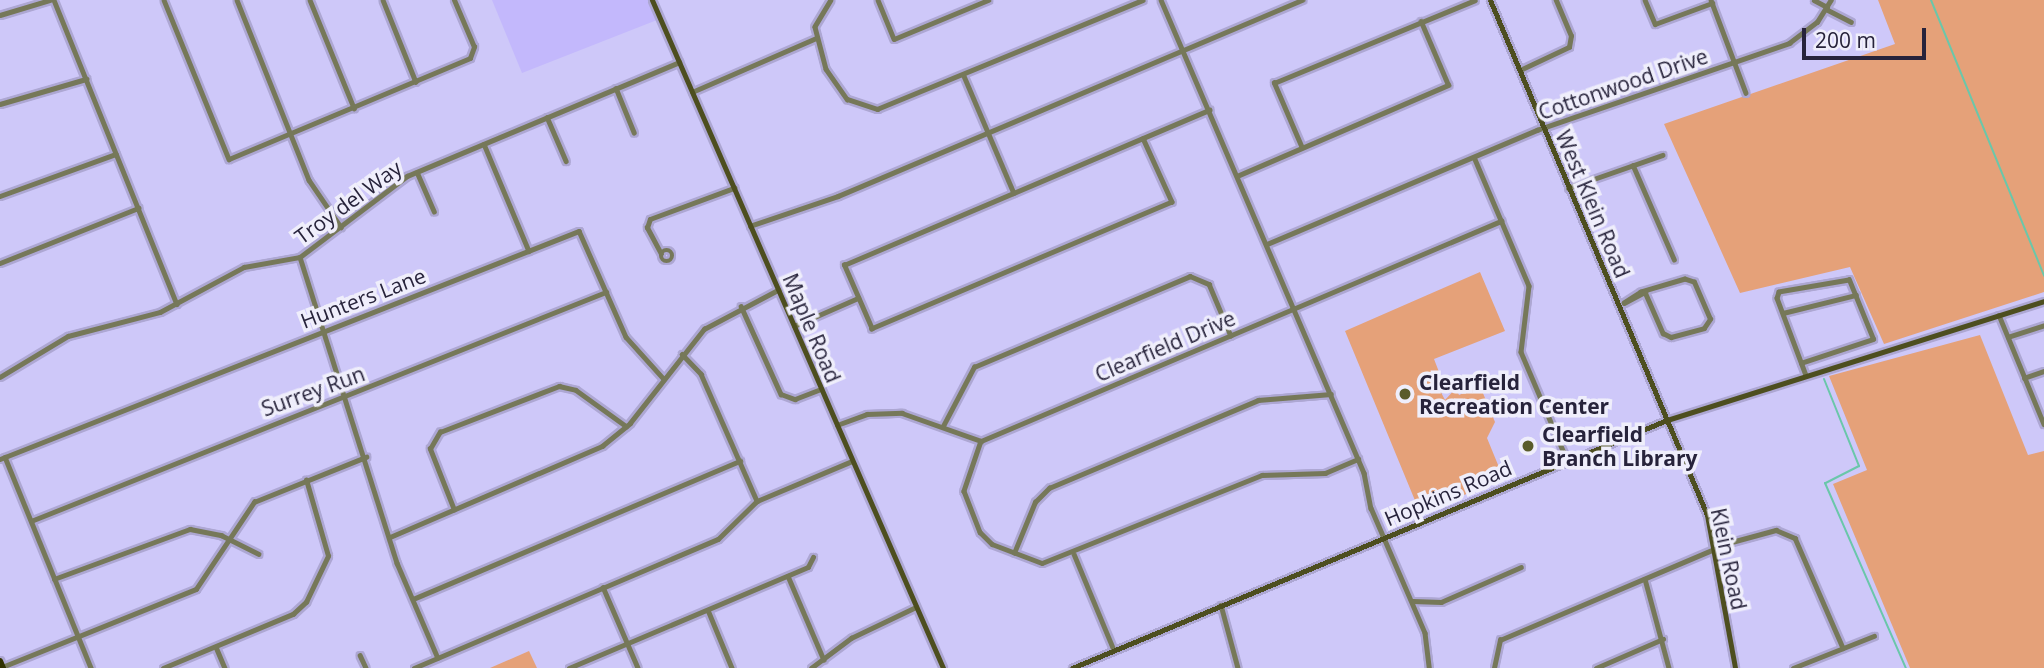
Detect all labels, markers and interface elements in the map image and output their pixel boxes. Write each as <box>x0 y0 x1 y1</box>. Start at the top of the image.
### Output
scale bar <box>1806 14 1930 58</box>
text: 200 m <box>1815 26 1876 54</box>
street label: Cottonwood Drive <box>1535 43 1711 125</box>
street label: West Klein Road <box>1551 126 1635 282</box>
street label: Troy del Way <box>290 155 406 249</box>
street label: Hunters Lane <box>297 263 429 333</box>
street label: Maple Road <box>778 270 846 386</box>
street label: Clearfield Drive <box>1091 305 1239 387</box>
street label: Surrey Run <box>258 361 368 421</box>
place label: Clearfield Recreation Center <box>1419 369 1609 419</box>
marker: Clearfield Recreation Center <box>1397 386 1413 402</box>
place label: Clearfield Branch Library <box>1542 421 1697 471</box>
marker: Clearfield Branch Library <box>1520 438 1536 454</box>
street label: Hopkins Road <box>1381 455 1515 531</box>
street label: Klein Road <box>1706 506 1752 612</box>

